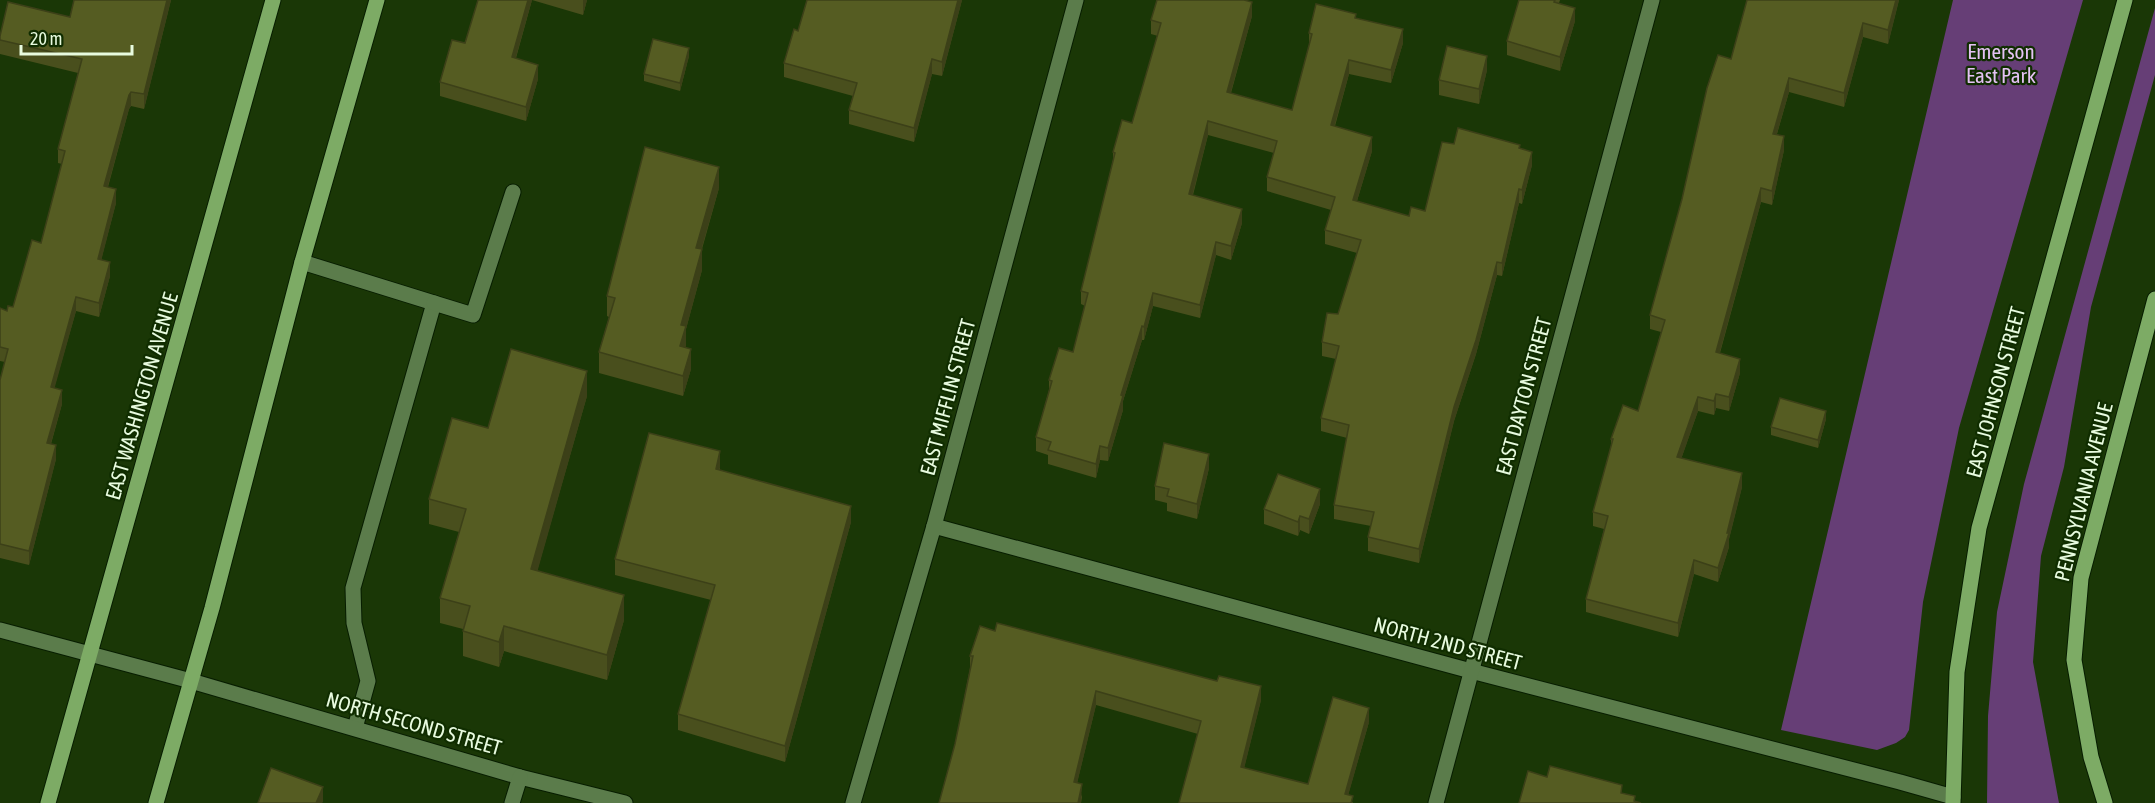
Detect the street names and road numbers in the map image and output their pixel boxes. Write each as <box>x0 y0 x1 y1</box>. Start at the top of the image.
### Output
street label: EAST WASHINGTON AVENUE <box>100 290 182 502</box>
street label: EAST JOHNSON STREET <box>1961 304 2029 480</box>
street label: EAST DAYTON STREET <box>1490 314 1556 478</box>
street label: EAST MIFFLIN STREET <box>915 316 979 478</box>
street label: PENNSYLVANIA AVENUE <box>2049 400 2117 584</box>
street label: NORTH 2ND STREET <box>1371 612 1525 674</box>
street label: NORTH SECOND STREET <box>324 686 504 760</box>

